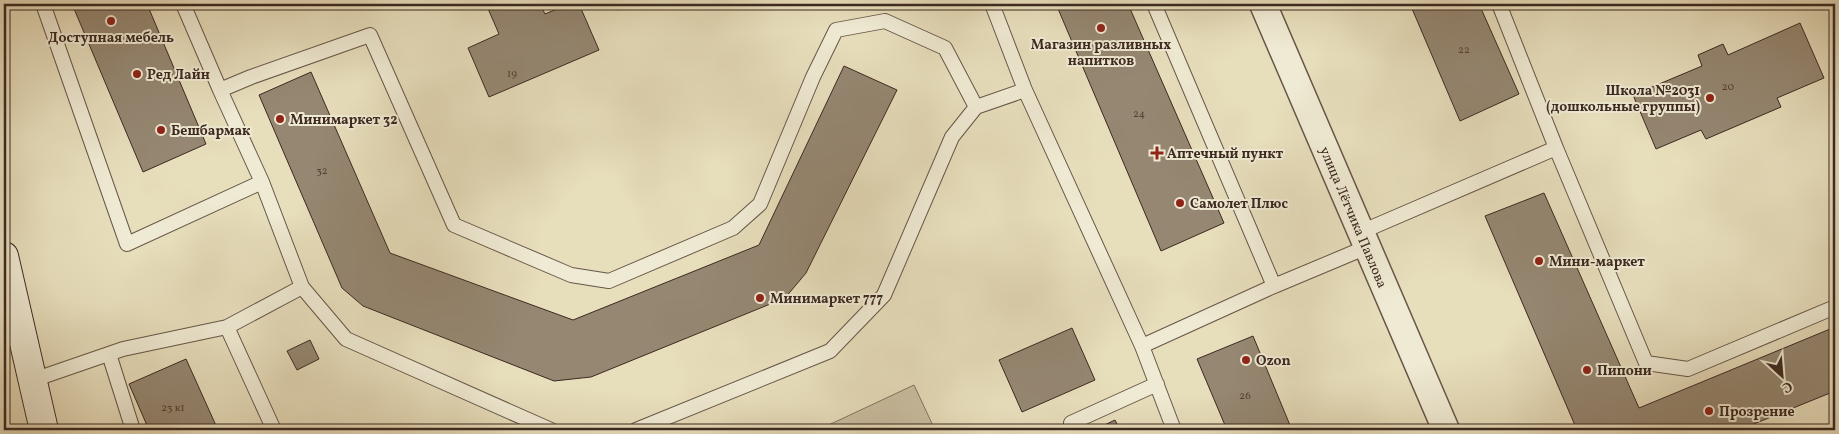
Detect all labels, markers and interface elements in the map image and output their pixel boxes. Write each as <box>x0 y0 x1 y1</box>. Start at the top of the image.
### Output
marker: Доступная мебель <box>105 15 117 27</box>
marker: Магазин разливных напитков <box>1095 22 1107 34</box>
place label: Доступная мебель <box>48 29 174 48</box>
place label: Магазин разливных напитков <box>1031 36 1171 71</box>
house number: 22 <box>1458 43 1470 58</box>
place label: Ред Лайн <box>147 66 210 85</box>
house number: 19 <box>507 67 517 82</box>
marker: Ред Лайн <box>131 68 143 80</box>
house number: 20 <box>1722 80 1735 95</box>
place label: Школа №2031 (дошкольные группы) <box>1546 82 1700 117</box>
marker: Школа №2031 (дошкольные группы) <box>1704 92 1716 104</box>
house number: 24 <box>1133 107 1145 122</box>
place label: Минимаркет 32 <box>290 111 397 130</box>
marker: Минимаркет 32 <box>274 113 286 125</box>
place label: Бешбармак <box>171 122 251 141</box>
marker: Бешбармак <box>155 124 167 136</box>
street label: улица Лётчика Павлова <box>1314 144 1391 291</box>
place label: Аптечный пункт <box>1167 145 1283 164</box>
marker: Аптечный пункт <box>1151 147 1163 159</box>
house number: 32 <box>316 164 328 179</box>
place label: Самолет Плюс <box>1190 195 1288 214</box>
marker: Самолет Плюс <box>1174 197 1186 209</box>
place label: Мини-маркет <box>1549 253 1645 272</box>
marker: Мини-маркет <box>1533 255 1545 267</box>
place label: Минимаркет 777 <box>770 290 883 309</box>
marker: Минимаркет 777 <box>754 292 766 304</box>
place label: Ozon <box>1256 352 1291 371</box>
north arrow <box>1756 352 1806 402</box>
marker: Ozon <box>1240 354 1252 366</box>
place label: Пипони <box>1597 362 1652 381</box>
marker: Пипони <box>1581 364 1593 376</box>
text: С <box>1779 376 1795 397</box>
house number: 26 <box>1239 389 1251 404</box>
house number: 23 к1 <box>161 401 185 416</box>
place label: Прозрение <box>1719 403 1795 422</box>
marker: Прозрение <box>1703 405 1715 417</box>

